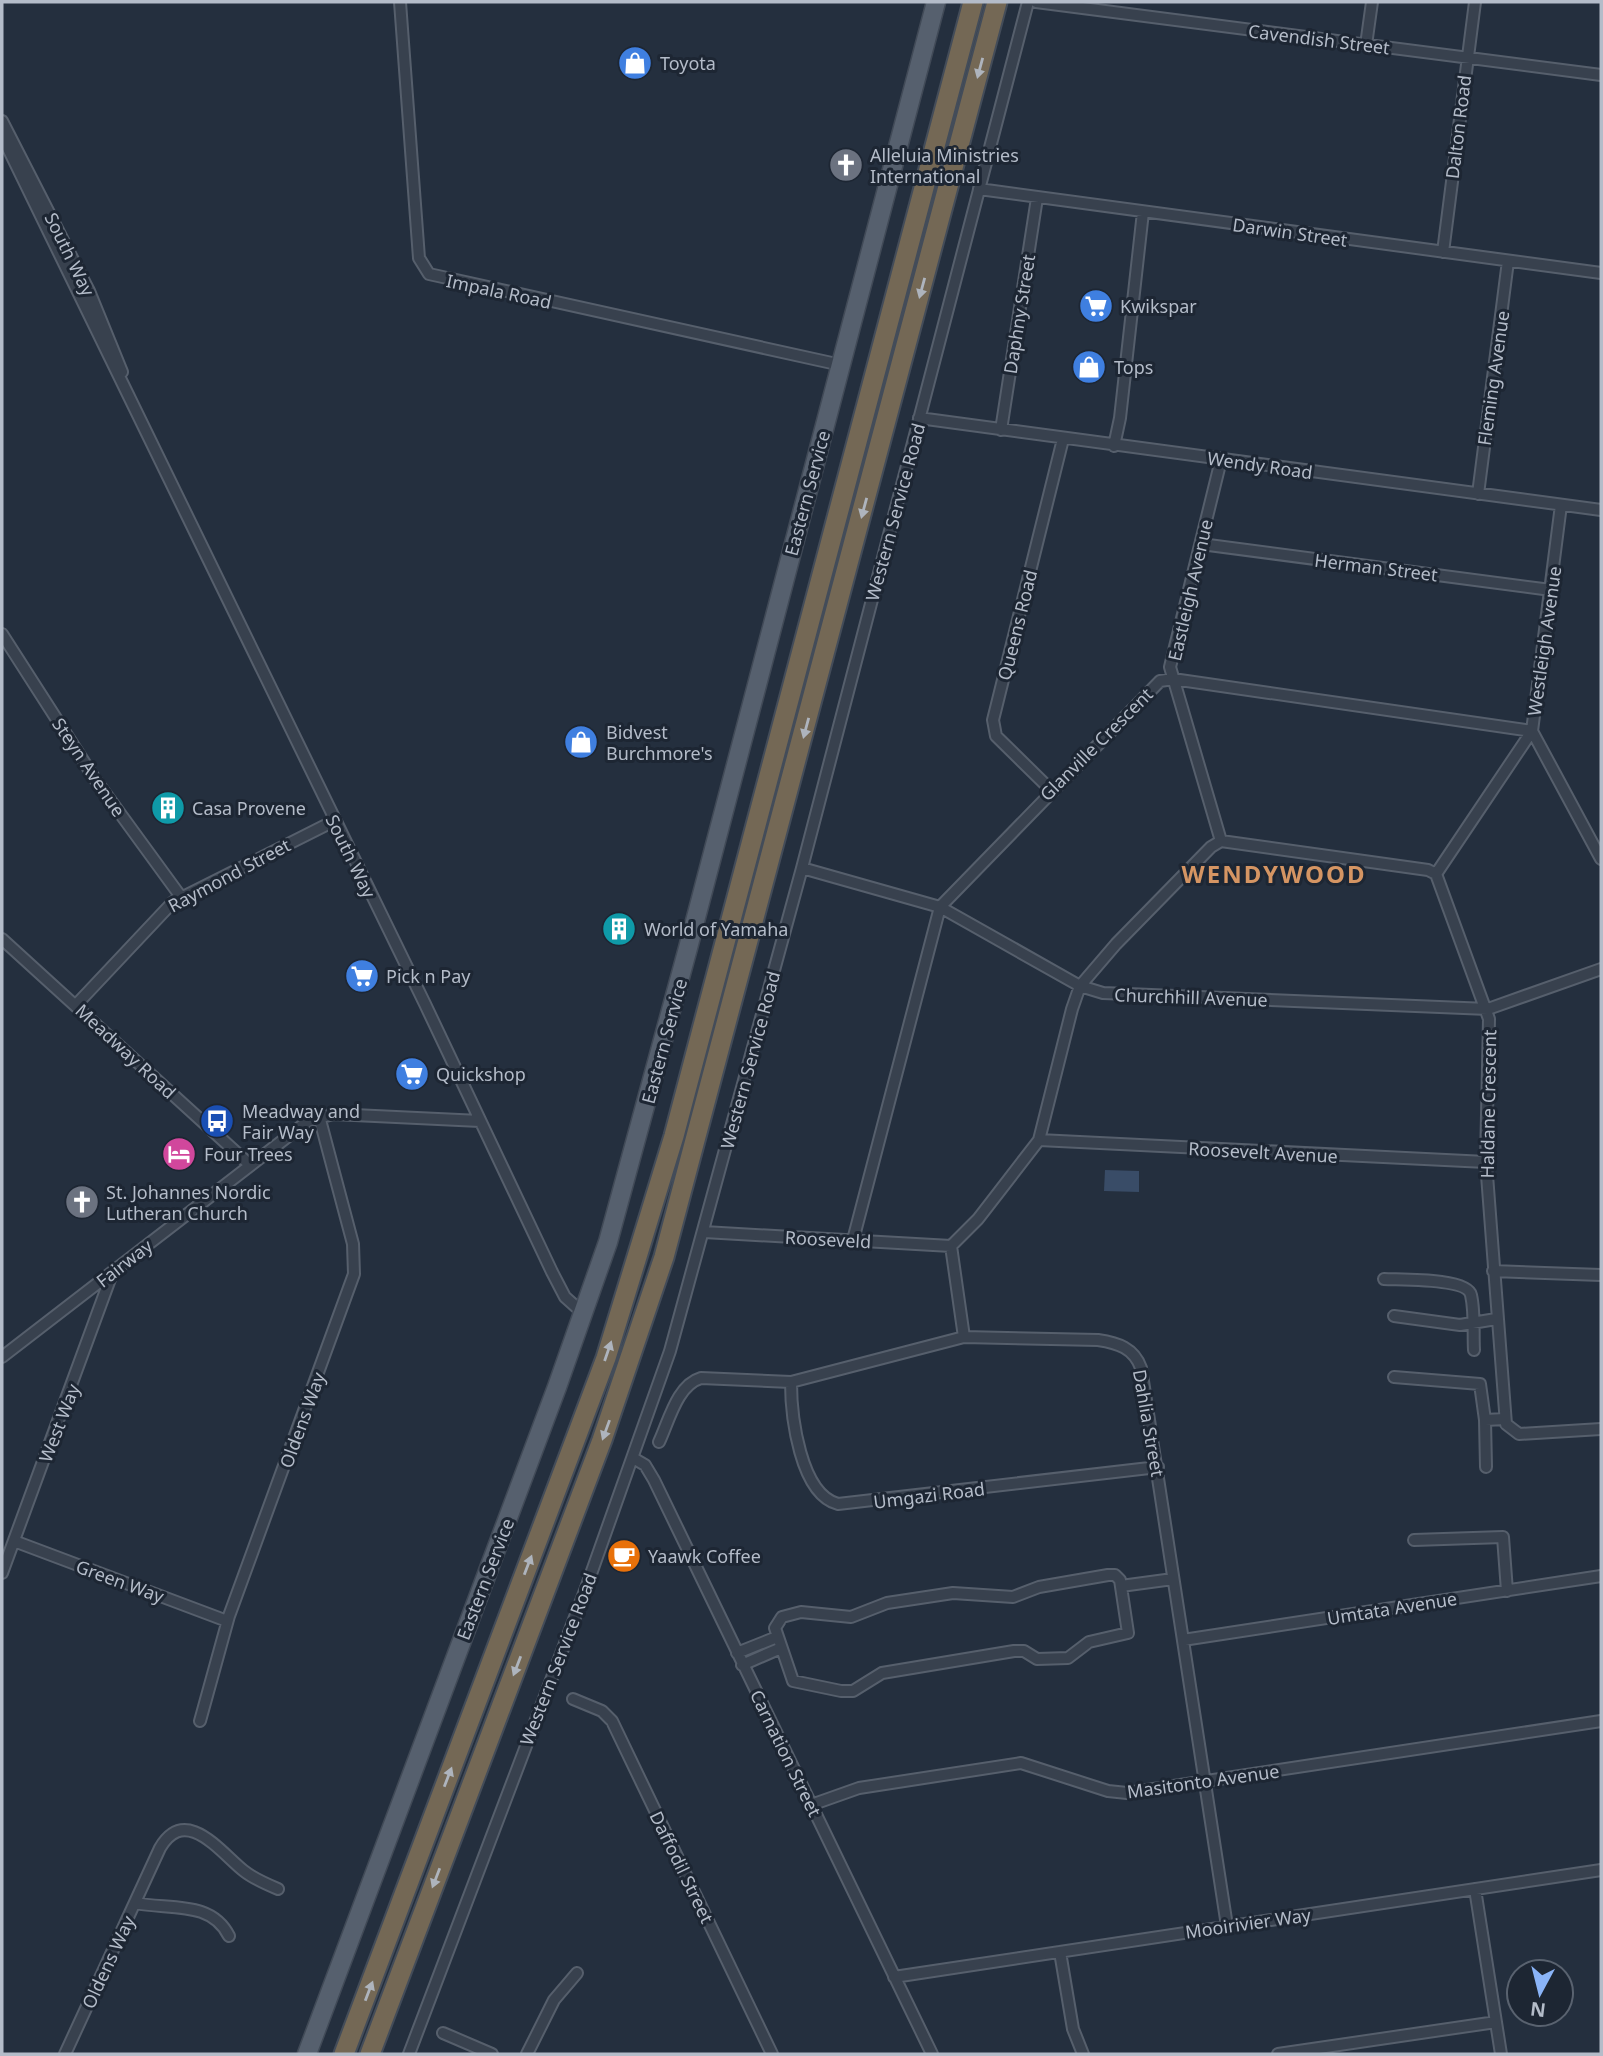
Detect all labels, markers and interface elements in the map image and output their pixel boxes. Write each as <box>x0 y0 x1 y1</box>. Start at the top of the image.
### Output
street label: Cavendish Street <box>1247 18 1392 60</box>
shop icon: Toyota <box>616 44 654 82</box>
place label: Toyota <box>660 51 716 75</box>
one-way arrow <box>974 57 985 79</box>
street label: Dalton Road <box>1440 74 1476 180</box>
place label: Alleluia Ministries International <box>870 143 1019 188</box>
church icon: Alleluia Ministries International <box>827 146 865 184</box>
street label: South Way <box>40 208 101 300</box>
street label: Darwin Street <box>1231 212 1349 252</box>
street label: Daphny Street <box>998 252 1040 375</box>
street label: Impala Road <box>444 268 554 314</box>
one-way arrow <box>916 277 927 299</box>
supermarket icon: Kwikspar <box>1077 287 1115 325</box>
place label: Kwikspar <box>1120 294 1197 318</box>
street label: Fleming Avenue <box>1472 309 1514 447</box>
shop icon: Tops <box>1070 348 1108 386</box>
place label: Tops <box>1114 355 1153 379</box>
street label: Western Service Road <box>860 420 930 604</box>
street label: Eastern Service <box>779 428 835 558</box>
street label: Wendy Road <box>1206 446 1314 484</box>
one-way arrow <box>858 497 869 519</box>
street label: Eastleigh Avenue <box>1162 517 1218 663</box>
street label: Herman Street <box>1313 548 1439 587</box>
street label: Westleigh Avenue <box>1522 564 1566 718</box>
street label: Queens Road <box>992 567 1042 683</box>
street label: Glanville Crescent <box>1034 682 1158 806</box>
street label: Steyn Avenue <box>47 713 131 821</box>
one-way arrow <box>800 718 810 739</box>
place label: Bidvest Burchmore's <box>606 720 713 765</box>
shop icon: Bidvest Burchmore's <box>562 723 600 761</box>
building icon: Casa Provene <box>149 789 187 827</box>
place label: Casa Provene <box>192 796 306 820</box>
street label: South Way <box>321 810 382 902</box>
street label: Raymond Street <box>164 832 295 917</box>
district label: WENDYWOOD <box>1181 857 1367 890</box>
building icon: World of Yamaha <box>600 910 638 948</box>
place label: World of Yamaha <box>644 917 788 941</box>
supermarket icon: Pick n Pay <box>343 957 381 995</box>
place label: Pick n Pay <box>386 964 471 988</box>
street label: Western Service Road <box>715 968 785 1152</box>
street label: Eastern Service <box>636 976 692 1106</box>
street label: Churchhill Avenue <box>1114 982 1268 1012</box>
street label: Meadway Road <box>71 998 181 1104</box>
street label: Haldane Crescent <box>1475 1029 1501 1179</box>
supermarket icon: Quickshop <box>393 1055 431 1093</box>
place label: Quickshop <box>436 1062 526 1086</box>
place label: Meadway and Fair Way <box>242 1099 360 1144</box>
bus stop icon: Meadway and Fair Way <box>198 1102 236 1140</box>
hotel icon: Four Trees <box>160 1135 198 1173</box>
street label: Roosevelt Avenue <box>1188 1136 1338 1168</box>
place label: Four Trees <box>204 1142 293 1166</box>
place label: St. Johannes Nordic Lutheran Church <box>106 1180 271 1225</box>
church icon: St. Johannes Nordic Lutheran Church <box>63 1183 101 1221</box>
street label: Rooseveld <box>784 1225 872 1253</box>
street label: Fairway <box>91 1233 158 1292</box>
one-way arrow <box>603 1341 614 1362</box>
street label: Dahlia Street <box>1128 1367 1170 1479</box>
street label: Oldens Way <box>274 1368 331 1471</box>
street label: West Way <box>33 1380 85 1466</box>
one-way arrow <box>600 1420 611 1441</box>
street label: Umgazi Road <box>872 1476 986 1514</box>
street label: Eastern Service <box>451 1515 519 1643</box>
cafe icon: Yaawk Coffee <box>605 1537 643 1575</box>
place label: Yaawk Coffee <box>648 1544 761 1568</box>
street label: Green Way <box>73 1554 168 1608</box>
one-way arrow <box>523 1554 534 1575</box>
street label: Western Service Road <box>514 1569 602 1749</box>
street label: Umtata Avenue <box>1325 1586 1459 1630</box>
one-way arrow <box>512 1655 523 1676</box>
street label: Carnation Street <box>745 1686 827 1821</box>
street label: Masitonto Avenue <box>1125 1758 1281 1804</box>
one-way arrow <box>443 1767 454 1788</box>
street label: Daffodil Street <box>645 1807 720 1927</box>
one-way arrow <box>431 1868 442 1889</box>
street label: Mooirivier Way <box>1184 1902 1313 1944</box>
street label: Oldens Way <box>76 1911 140 2012</box>
north arrow <box>1505 1958 1575 2028</box>
one-way arrow <box>363 1980 374 2001</box>
text: N <box>1529 1996 1547 2024</box>

